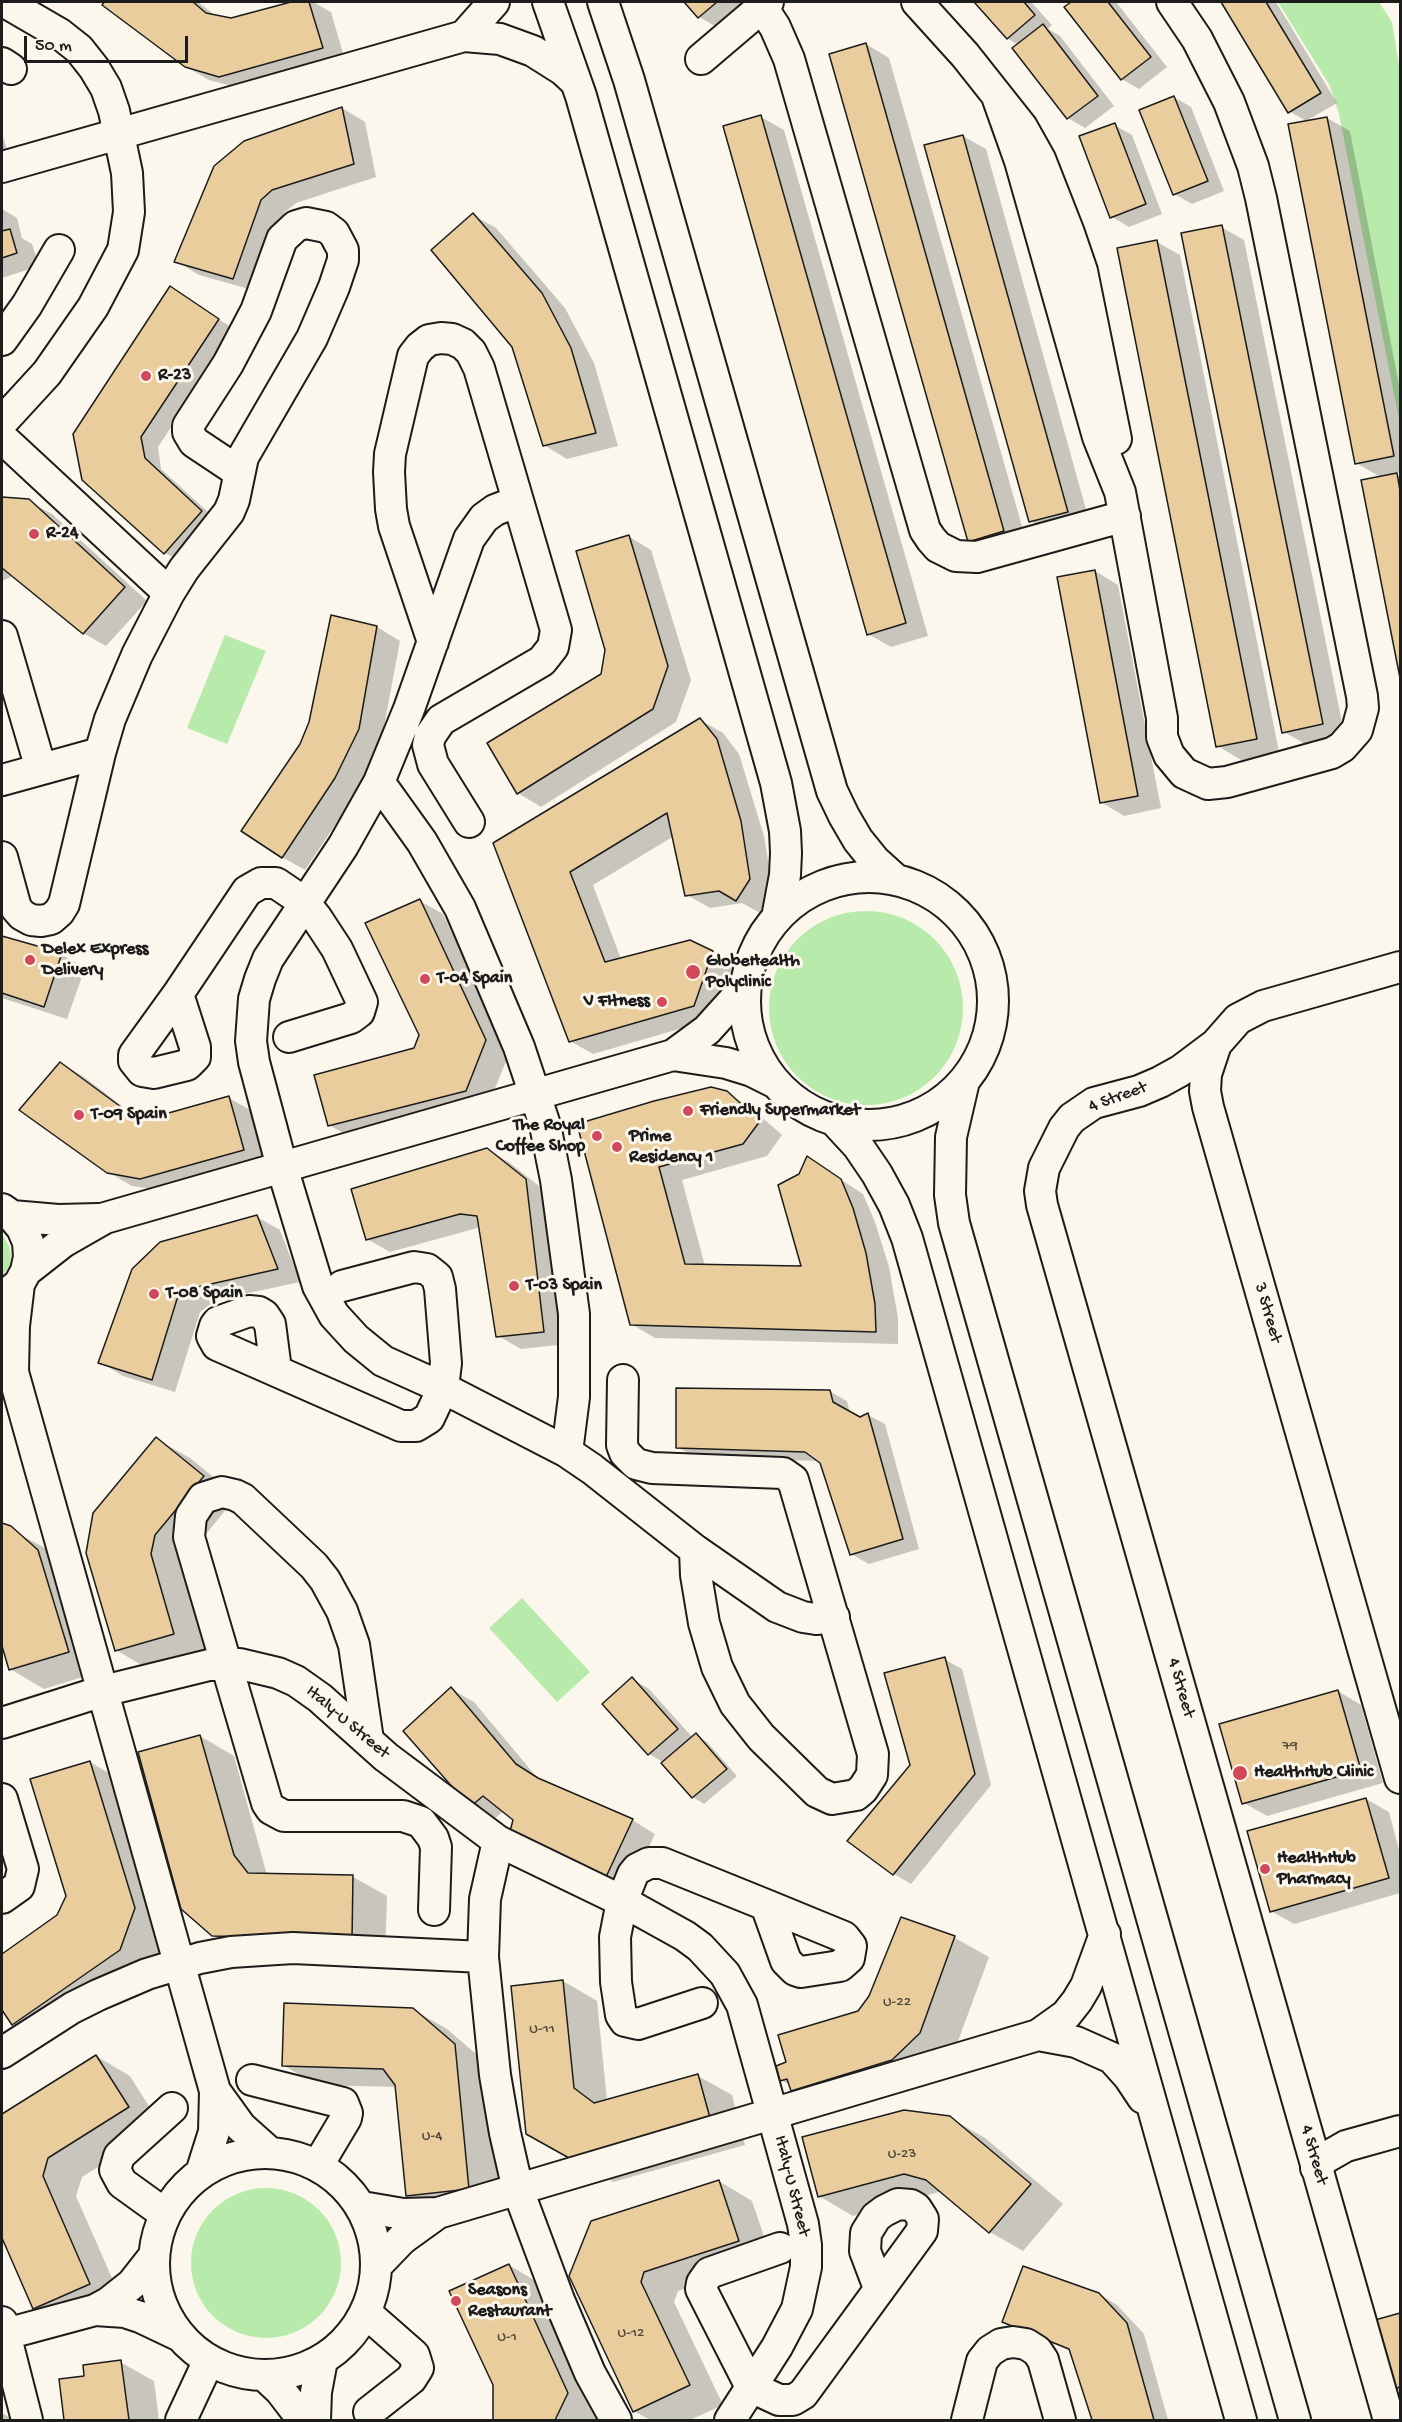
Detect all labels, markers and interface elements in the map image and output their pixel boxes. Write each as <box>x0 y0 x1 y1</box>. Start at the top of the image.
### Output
scale bar <box>27 24 190 62</box>
text: 50 m <box>35 36 72 57</box>
place label: R-23 <box>158 365 191 387</box>
marker: R-23 <box>139 369 153 383</box>
place label: R-24 <box>46 523 78 545</box>
marker: R-24 <box>27 527 41 541</box>
place label: Delex Express Delivery <box>42 939 148 982</box>
place label: GlobeHealth Polyclinic <box>706 951 800 994</box>
marker: Delex Express Delivery <box>23 953 37 967</box>
marker: GlobeHealth Polyclinic <box>684 963 702 981</box>
place label: T-04 Spain <box>437 968 512 990</box>
marker: T-04 Spain <box>418 972 432 986</box>
place label: V FItness <box>584 991 650 1013</box>
marker: V FItness <box>655 995 669 1009</box>
street label: 4 Street <box>1086 1077 1150 1119</box>
place label: Friendly Supermarket <box>700 1100 860 1122</box>
place label: T-09 Spain <box>91 1104 167 1126</box>
marker: Friendly Supermarket <box>681 1104 695 1118</box>
marker: T-09 Spain <box>72 1108 86 1122</box>
place label: The Royal Coffee Shop <box>496 1115 585 1158</box>
place label: Prime Residency 1 <box>629 1126 713 1168</box>
marker: The Royal Coffee Shop <box>590 1129 604 1143</box>
marker: Prime Residency 1 <box>610 1140 624 1154</box>
place label: T-03 Spain <box>526 1275 602 1297</box>
marker: T-03 Spain <box>507 1279 521 1293</box>
street label: 3 Street <box>1248 1280 1286 1346</box>
place label: T-08 Spain <box>166 1283 243 1305</box>
marker: T-08 Spain <box>147 1287 161 1301</box>
street label: 4 Street <box>1161 1656 1199 1720</box>
street label: Italy-U Street <box>301 1682 393 1764</box>
house number: 79 <box>1282 1738 1298 1756</box>
place label: HealthHub Clinic <box>1254 1762 1373 1784</box>
marker: HealthHub Clinic <box>1231 1764 1249 1782</box>
place label: HealthHub Pharmacy <box>1277 1848 1356 1890</box>
marker: HealthHub Pharmacy <box>1258 1862 1272 1876</box>
house number: U-22 <box>883 1994 911 2012</box>
house number: U-11 <box>529 2021 555 2039</box>
street label: 4 Street <box>1294 2123 1332 2187</box>
house number: U-4 <box>422 2128 442 2146</box>
street label: Italy-U Street <box>768 2134 814 2238</box>
house number: U-23 <box>888 2146 916 2164</box>
place label: Seasons Restaurant <box>468 2280 551 2322</box>
marker: Seasons Restaurant <box>449 2294 463 2308</box>
house number: U-12 <box>618 2325 644 2343</box>
house number: U-1 <box>497 2329 517 2347</box>

